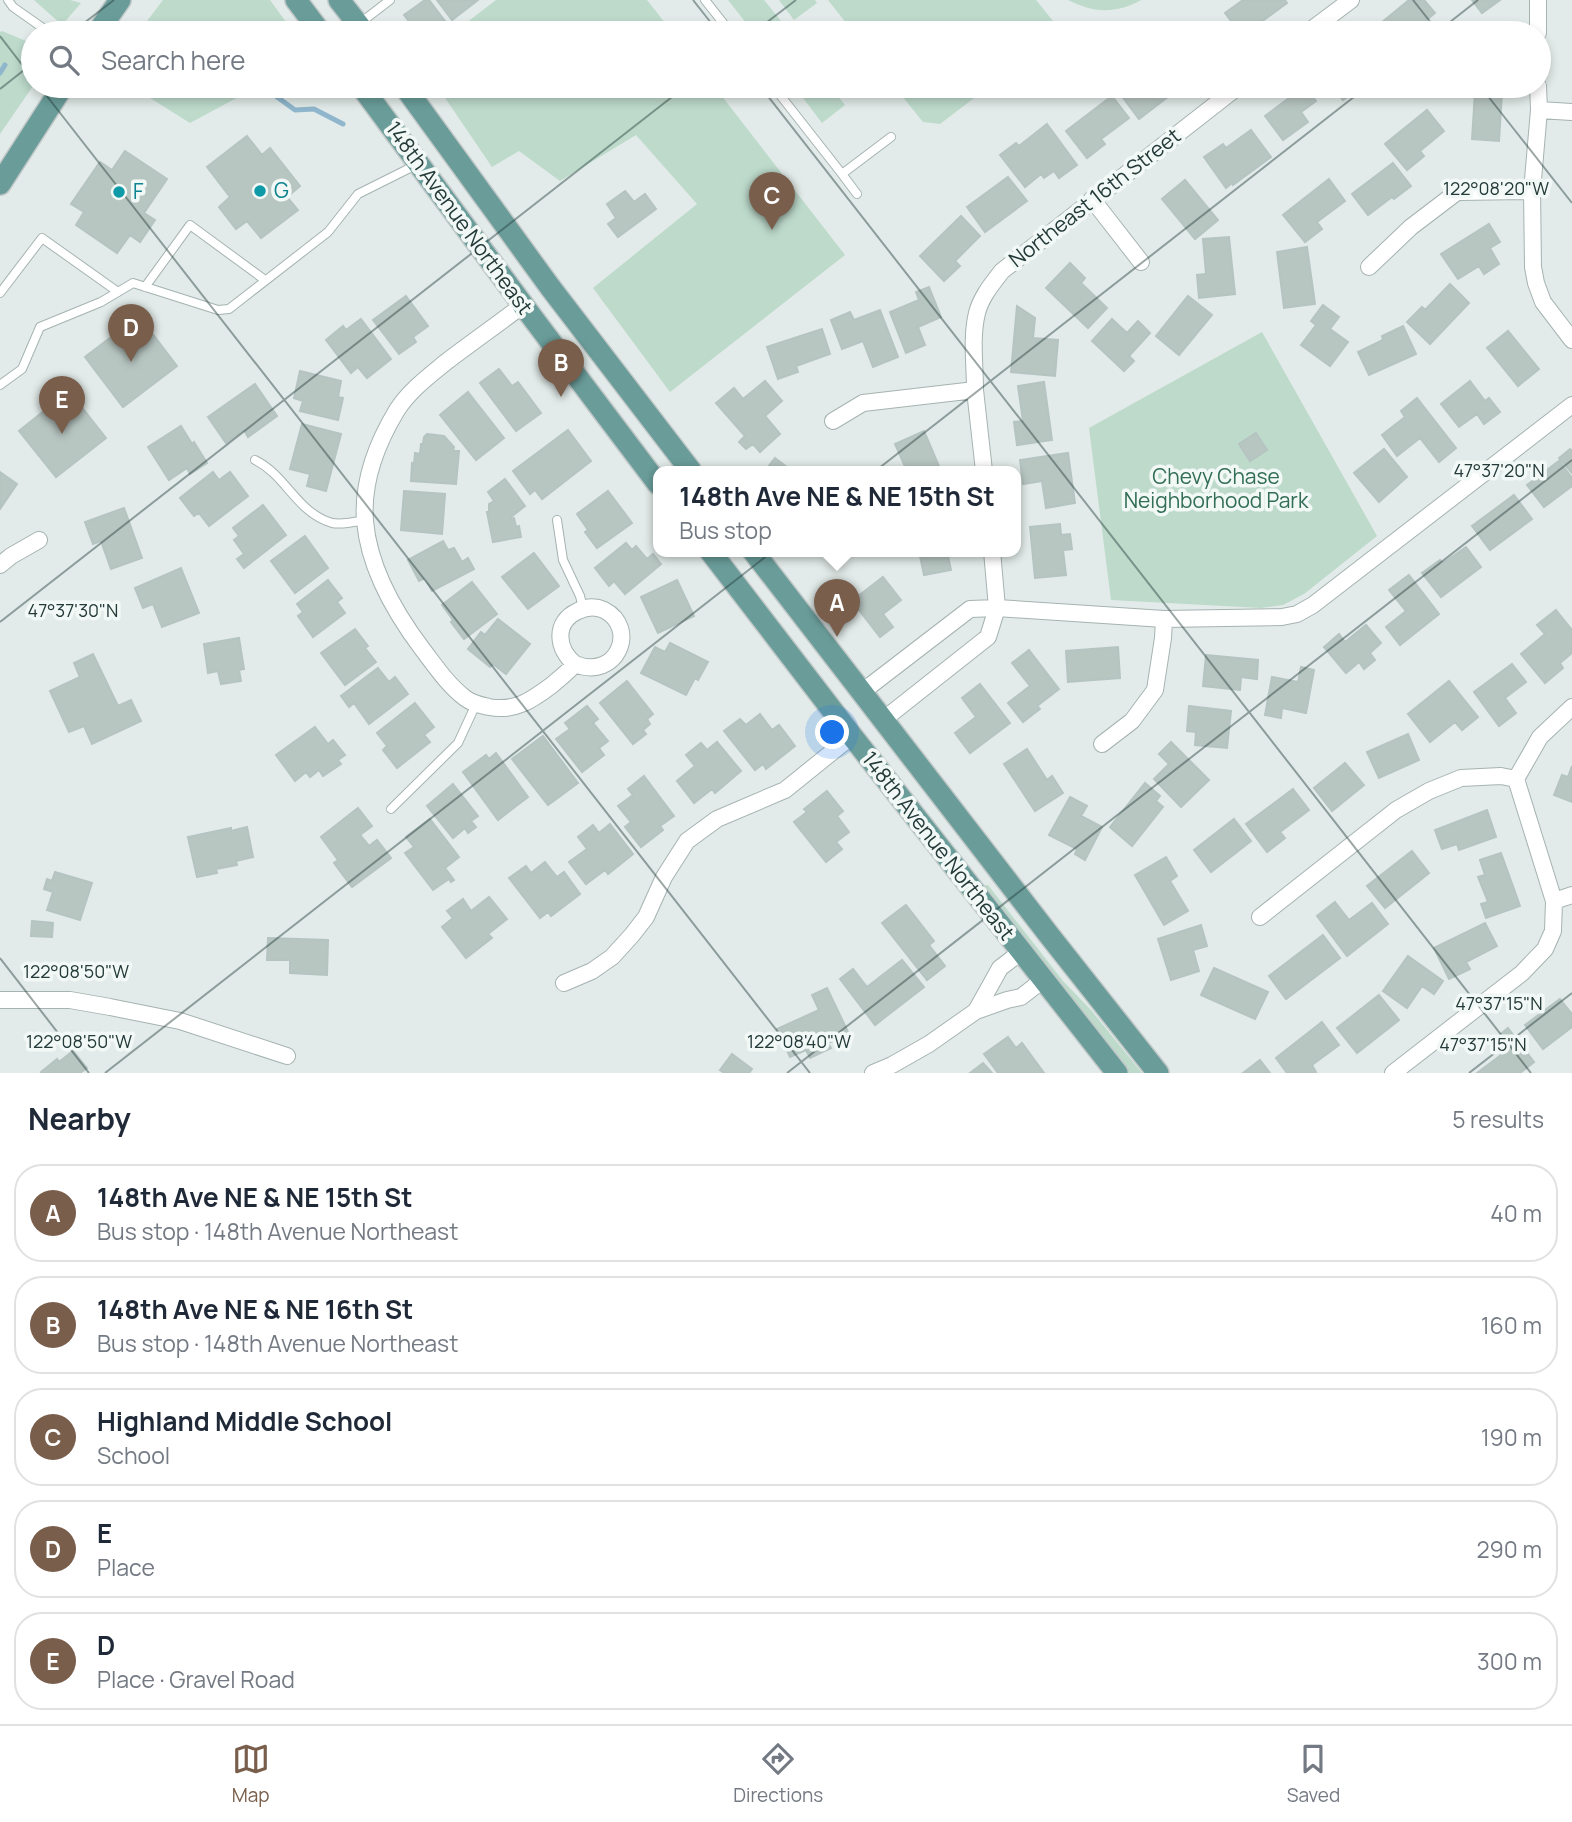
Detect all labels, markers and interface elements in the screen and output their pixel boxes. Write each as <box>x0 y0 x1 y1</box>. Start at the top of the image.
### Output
search box <box>21 21 1551 98</box>
icon: search <box>45 41 83 79</box>
text: Search here <box>101 42 246 78</box>
street label: 148th Avenue Northeast <box>380 115 539 320</box>
street label: Northeast 16th Street <box>1003 121 1186 273</box>
pin: C <box>749 172 795 230</box>
place label: G <box>274 176 289 204</box>
text: 122°08'20"W <box>1443 176 1549 200</box>
place label: F <box>133 177 144 205</box>
marker: G <box>252 183 268 199</box>
marker: F <box>111 184 127 200</box>
pin: D <box>108 304 154 362</box>
pin: B <box>538 339 584 397</box>
pin: E <box>39 376 85 434</box>
text: 47°37'20"N <box>1453 458 1545 482</box>
park label: Chevy Chase Neighborhood Park <box>1124 462 1309 514</box>
popup <box>653 466 1021 557</box>
text: 148th Ave NE & NE 15th St <box>679 478 995 514</box>
text: Bus stop <box>679 514 772 546</box>
pin: A <box>814 579 860 637</box>
text: 47°37'30"N <box>28 598 118 622</box>
your location <box>815 715 849 749</box>
street label: 148th Avenue Northeast <box>856 745 1021 946</box>
text: 122°08'50"W <box>23 959 129 983</box>
text: 47°37'15"N <box>1455 991 1543 1015</box>
text: 122°08'50"W <box>26 1029 132 1053</box>
text: 122°08'40"W <box>747 1029 851 1053</box>
text: 47°37'15"N <box>1439 1032 1527 1056</box>
text: Nearby <box>28 1098 131 1139</box>
text: 5 results <box>1452 1103 1544 1135</box>
text: 148th Ave NE & NE 15th St <box>97 1179 412 1215</box>
text: A <box>45 1197 61 1229</box>
text: 40 m <box>1490 1197 1542 1229</box>
text: Bus stop · 148th Avenue Northeast <box>97 1215 458 1247</box>
text: 148th Ave NE & NE 16th St <box>97 1291 413 1327</box>
text: B <box>46 1309 60 1341</box>
text: 160 m <box>1481 1309 1542 1341</box>
text: Bus stop · 148th Avenue Northeast <box>97 1327 458 1359</box>
text: Highland Middle School <box>97 1403 392 1439</box>
text: C <box>45 1421 62 1453</box>
text: 190 m <box>1481 1421 1542 1453</box>
text: School <box>97 1439 170 1471</box>
text: E <box>97 1515 112 1551</box>
text: D <box>45 1533 61 1565</box>
text: 290 m <box>1476 1533 1542 1565</box>
text: Place <box>97 1551 155 1583</box>
text: D <box>97 1627 115 1663</box>
text: E <box>46 1645 60 1677</box>
text: 300 m <box>1477 1645 1542 1677</box>
text: Place · Gravel Road <box>97 1663 295 1695</box>
tab: Map <box>232 1740 270 1808</box>
tab: Directions <box>733 1740 823 1808</box>
tab: Saved <box>1287 1740 1340 1808</box>

